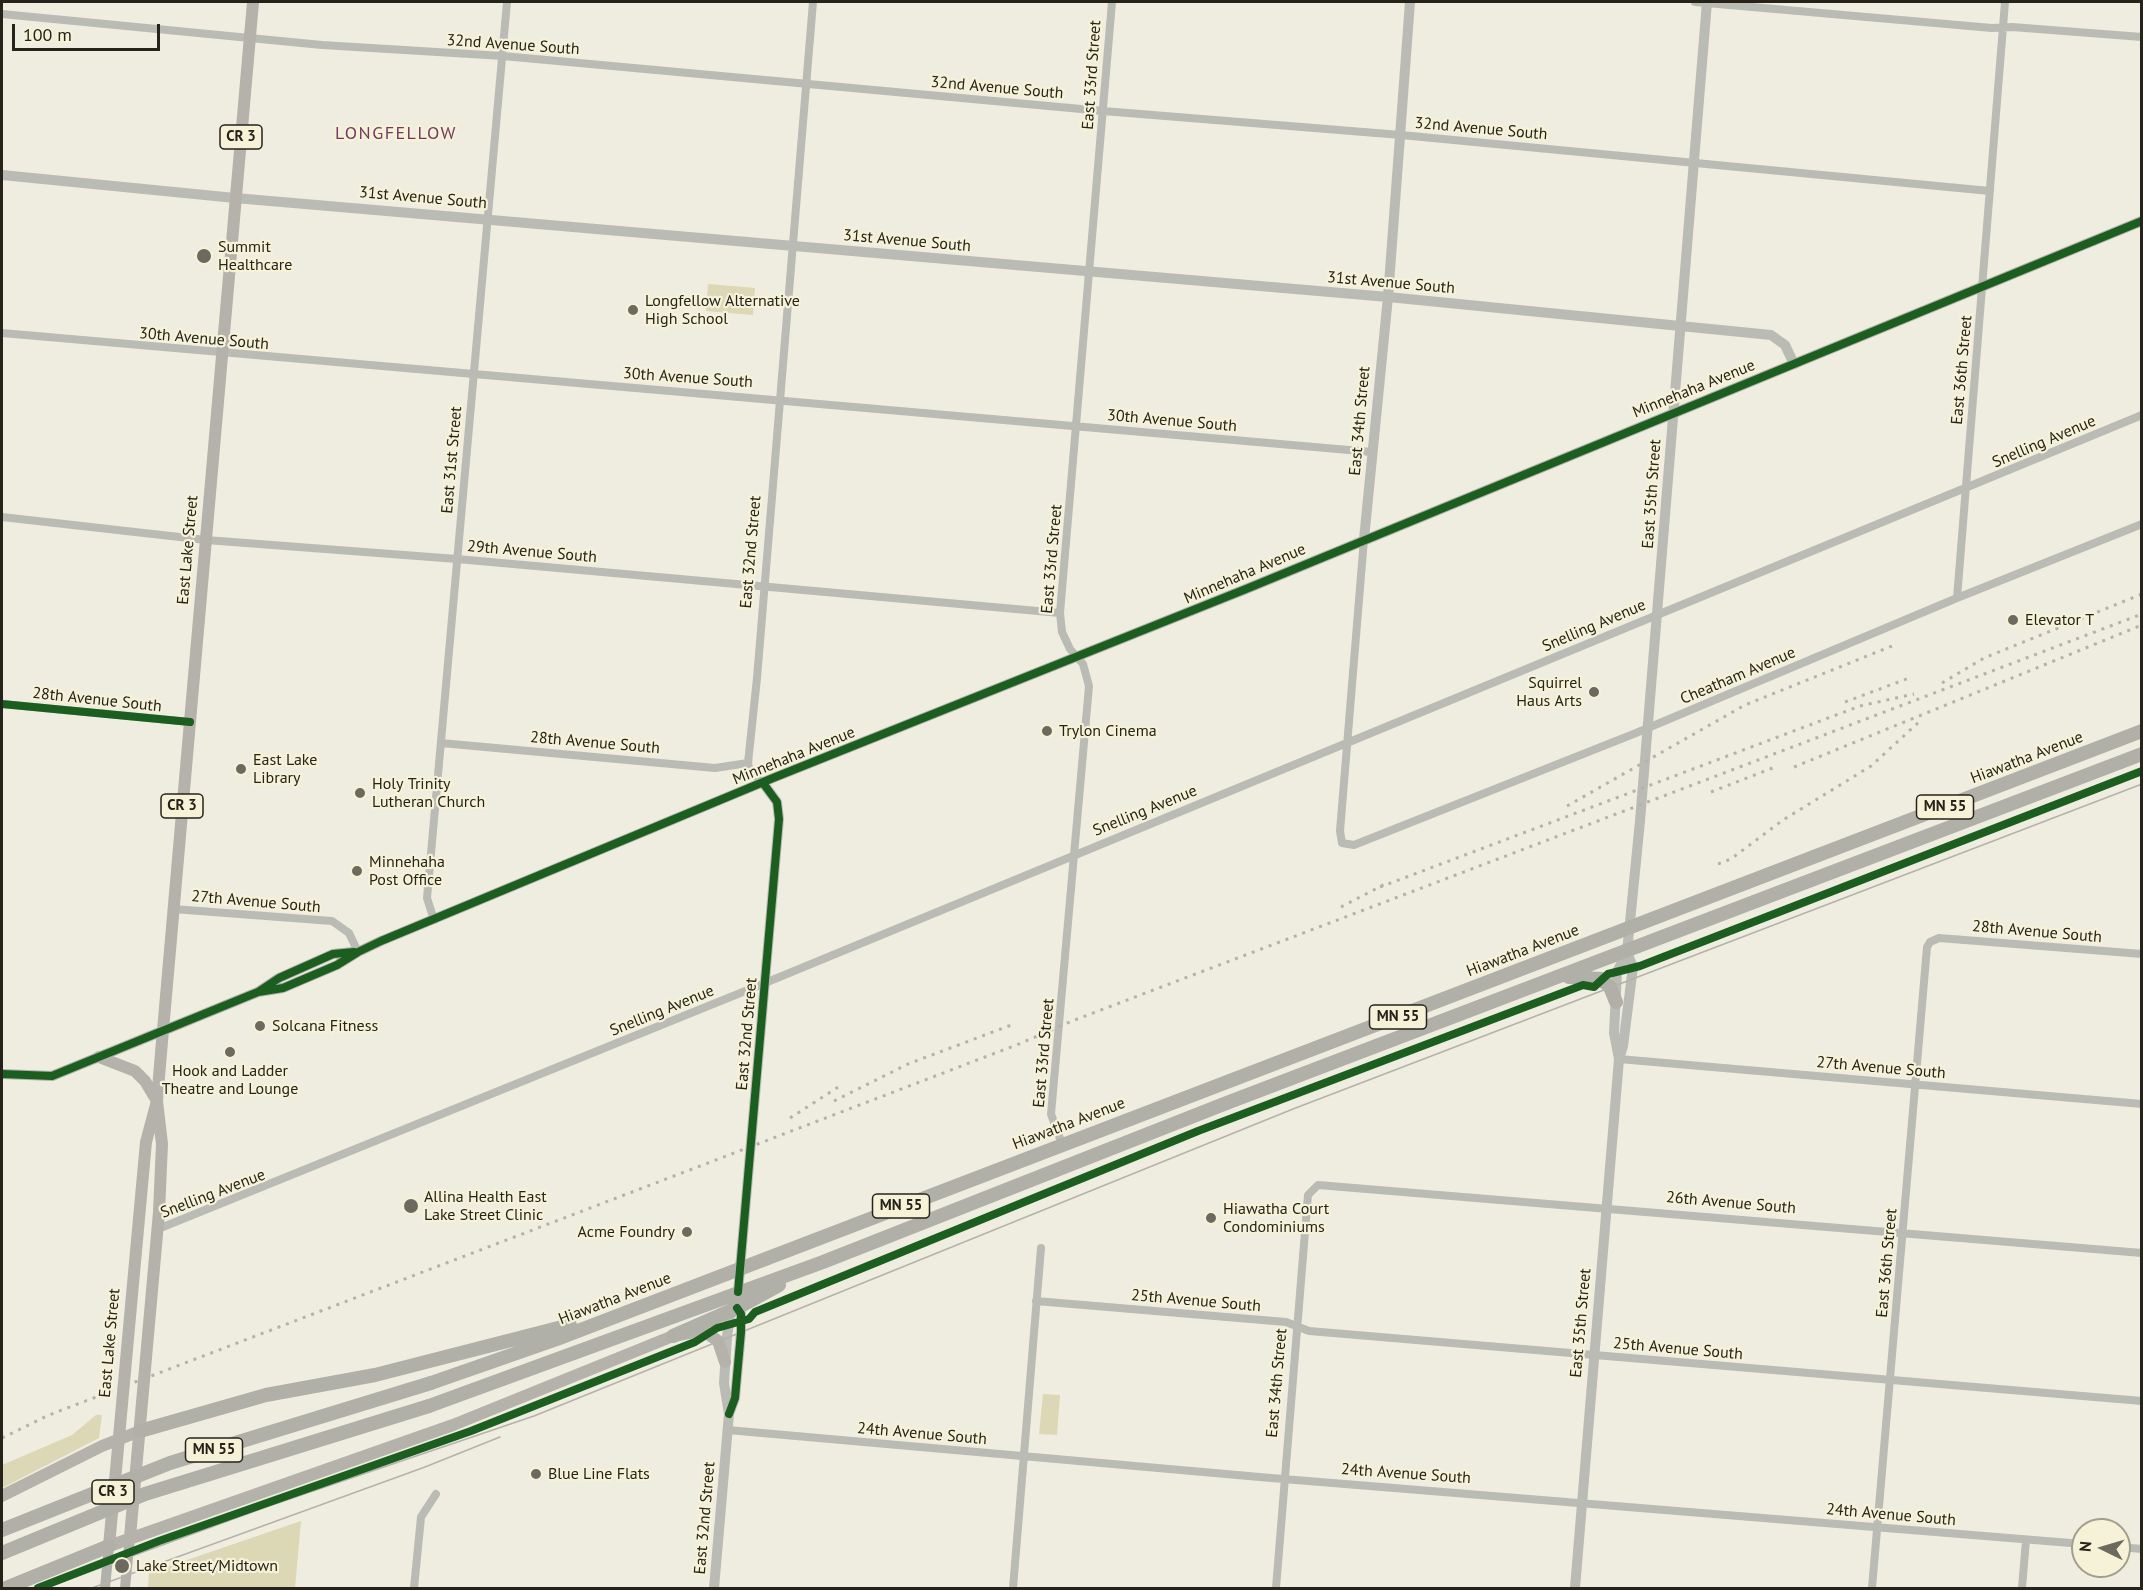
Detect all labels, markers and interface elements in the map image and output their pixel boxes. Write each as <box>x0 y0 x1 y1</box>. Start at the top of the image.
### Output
scale bar <box>15 12 164 50</box>
street label: East 33rd Street <box>1079 20 1105 130</box>
text: 100 m <box>23 23 72 46</box>
street label: 32nd Avenue South <box>446 31 580 59</box>
street label: 32nd Avenue South <box>930 73 1064 103</box>
street label: 32nd Avenue South <box>1414 114 1548 144</box>
district label: LONGFELLOW <box>335 123 457 145</box>
road number: CR 3 <box>220 125 262 149</box>
street label: 31st Avenue South <box>358 183 488 213</box>
street label: 31st Avenue South <box>842 226 972 256</box>
place label: Summit Healthcare <box>218 237 292 275</box>
marker: Summit Healthcare <box>195 247 213 265</box>
street label: 31st Avenue South <box>1326 268 1456 298</box>
place label: Longfellow Alternative High School <box>645 291 800 329</box>
marker: Longfellow Alternative High School <box>626 303 640 317</box>
street label: East 36th Street <box>1948 315 1976 425</box>
street label: 30th Avenue South <box>138 324 270 354</box>
street label: Minnehaha Avenue <box>1630 356 1758 422</box>
street label: 30th Avenue South <box>622 364 754 392</box>
street label: East 34th Street <box>1346 366 1374 476</box>
street label: East 31st Street <box>438 406 466 514</box>
street label: 30th Avenue South <box>1106 406 1238 436</box>
street label: Snelling Avenue <box>1989 412 2099 472</box>
street label: East 35th Street <box>1639 439 1665 549</box>
street label: East Lake Street <box>174 495 202 605</box>
street label: East 32nd Street <box>737 495 765 609</box>
street label: East 33rd Street <box>1038 504 1066 614</box>
street label: 29th Avenue South <box>466 537 598 567</box>
street label: Minnehaha Avenue <box>1181 540 1309 608</box>
street label: Snelling Avenue <box>1539 596 1649 656</box>
place label: Elevator T <box>2025 610 2094 630</box>
marker: Elevator T <box>2006 613 2020 627</box>
street label: Cheatham Avenue <box>1678 643 1798 709</box>
place label: Squirrel Haus Arts <box>1516 673 1582 711</box>
street label: 28th Avenue South <box>31 684 163 716</box>
marker: Squirrel Haus Arts <box>1587 685 1601 699</box>
place label: Trylon Cinema <box>1059 721 1157 741</box>
street label: Minnehaha Avenue <box>730 723 858 789</box>
marker: Trylon Cinema <box>1040 724 1054 738</box>
street label: 28th Avenue South <box>529 728 661 758</box>
street label: Hiawatha Avenue <box>1968 728 2086 788</box>
place label: East Lake Library <box>253 750 317 788</box>
marker: East Lake Library <box>234 762 248 776</box>
place label: Holy Trinity Lutheran Church <box>372 774 485 812</box>
street label: Snelling Avenue <box>1090 781 1200 841</box>
marker: Holy Trinity Lutheran Church <box>353 786 367 800</box>
road number: CR 3 <box>161 794 203 818</box>
road number: MN 55 <box>1916 795 1974 819</box>
place label: Minnehaha Post Office <box>369 852 445 890</box>
marker: Minnehaha Post Office <box>350 864 364 878</box>
street label: 27th Avenue South <box>191 887 321 917</box>
street label: 28th Avenue South <box>1971 917 2103 947</box>
street label: Hiawatha Avenue <box>1464 921 1582 981</box>
street label: East 32nd Street <box>733 977 761 1091</box>
street label: Snelling Avenue <box>607 981 717 1041</box>
street label: East 33rd Street <box>1030 998 1058 1108</box>
road number: MN 55 <box>1370 1005 1426 1029</box>
place label: Solcana Fitness <box>272 1016 378 1036</box>
marker: Solcana Fitness <box>253 1019 267 1033</box>
marker: Hook and Ladder Theatre and Lounge <box>223 1045 237 1059</box>
street label: 27th Avenue South <box>1816 1053 1946 1083</box>
place label: Hook and Ladder Theatre and Lounge <box>162 1061 298 1099</box>
street label: Hiawatha Avenue <box>1010 1094 1128 1154</box>
street label: Snelling Avenue <box>158 1165 268 1223</box>
place label: Allina Health East Lake Street Clinic <box>424 1187 547 1225</box>
street label: 26th Avenue South <box>1665 1188 1797 1218</box>
road number: MN 55 <box>872 1194 930 1218</box>
marker: Allina Health East Lake Street Clinic <box>402 1197 420 1215</box>
place label: Hiawatha Court Condominiums <box>1223 1199 1329 1237</box>
street label: East 36th Street <box>1873 1208 1901 1318</box>
marker: Hiawatha Court Condominiums <box>1204 1211 1218 1225</box>
place label: Acme Foundry <box>578 1222 675 1242</box>
marker: Acme Foundry <box>680 1225 694 1239</box>
street label: East 35th Street <box>1567 1268 1595 1378</box>
street label: Hiawatha Avenue <box>556 1269 674 1329</box>
street label: 25th Avenue South <box>1130 1286 1262 1316</box>
street label: East Lake Street <box>96 1288 124 1398</box>
street label: East 34th Street <box>1263 1328 1291 1438</box>
street label: 25th Avenue South <box>1612 1334 1744 1364</box>
street label: 24th Avenue South <box>856 1419 988 1449</box>
road number: MN 55 <box>186 1438 242 1462</box>
street label: 24th Avenue South <box>1340 1460 1472 1488</box>
street label: East 32nd Street <box>691 1461 719 1575</box>
place label: Blue Line Flats <box>548 1464 650 1484</box>
marker: Blue Line Flats <box>529 1467 543 1481</box>
road number: CR 3 <box>92 1480 134 1504</box>
street label: 24th Avenue South <box>1825 1500 1957 1530</box>
north arrow <box>2071 1518 2131 1578</box>
text: N <box>2075 1541 2095 1553</box>
place label: Lake Street/Midtown <box>136 1556 278 1576</box>
marker: Lake Street/Midtown <box>113 1557 131 1575</box>

